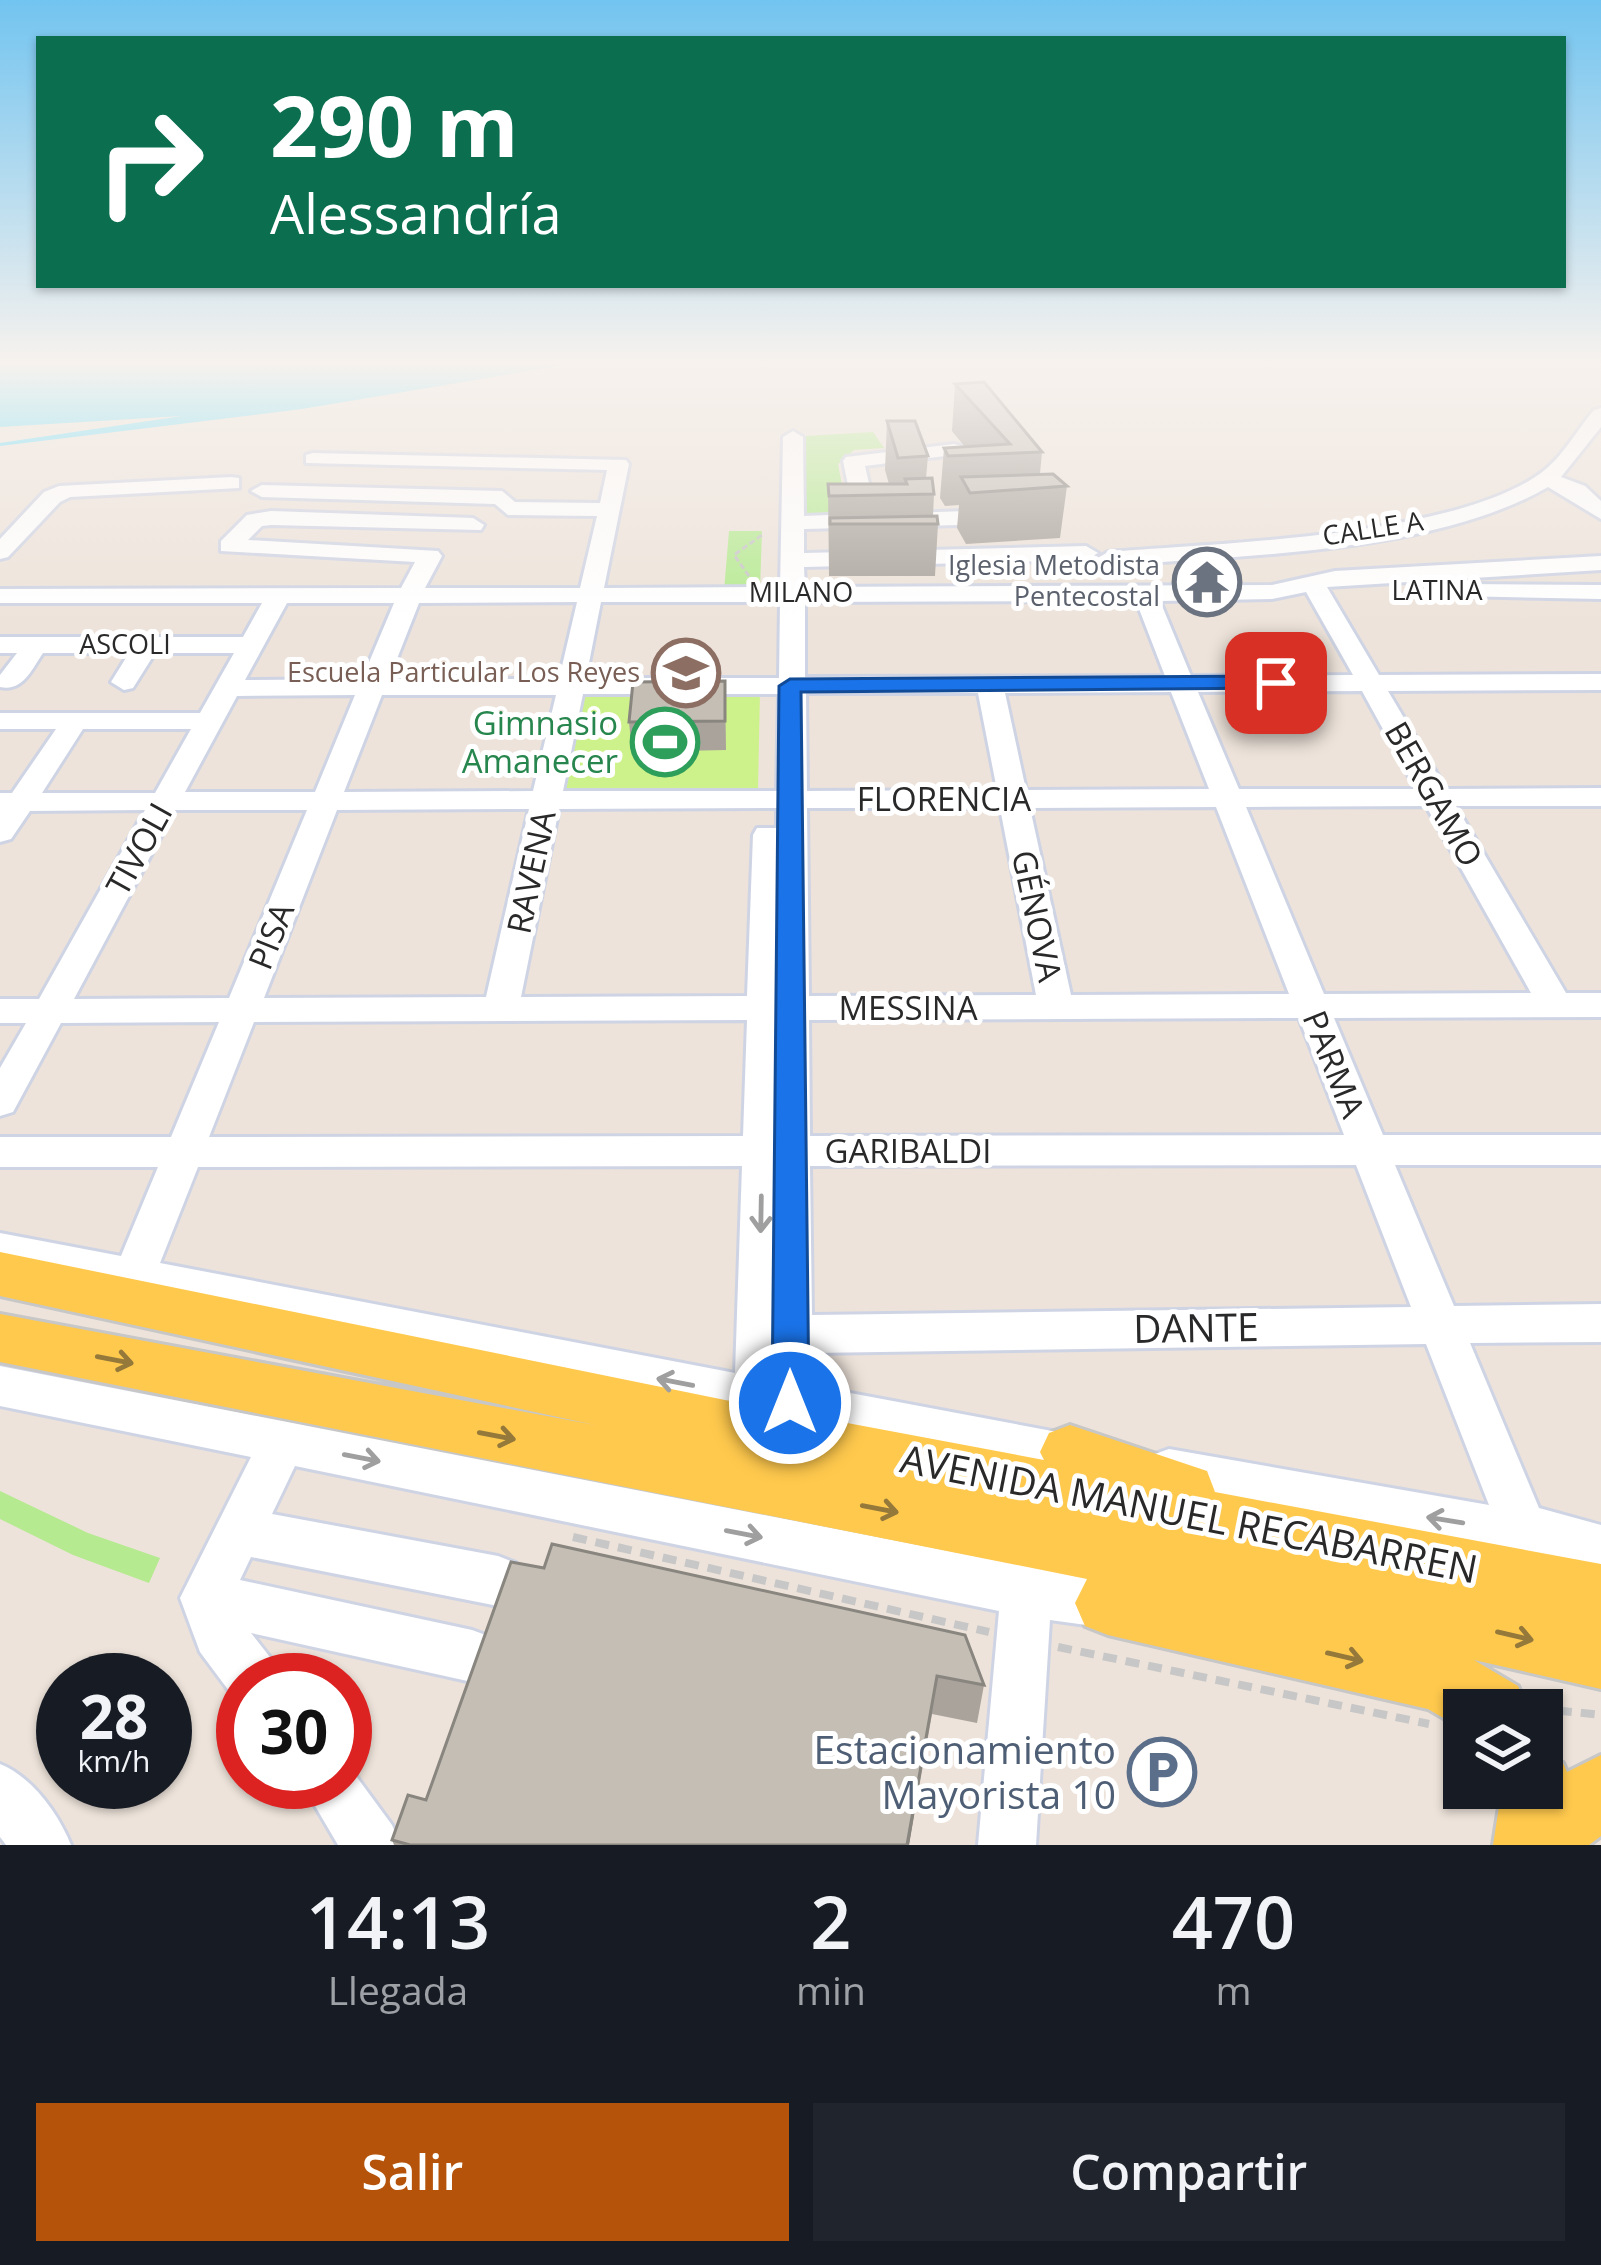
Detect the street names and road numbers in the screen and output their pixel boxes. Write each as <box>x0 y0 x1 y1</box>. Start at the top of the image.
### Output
street label: CALLE A <box>1320 501 1427 554</box>
street label: LATINA <box>1392 571 1483 608</box>
street label: MILANO <box>749 573 853 610</box>
street label: ASCOLI <box>79 625 171 662</box>
street label: BERGAMO <box>1375 713 1494 874</box>
street label: FLORENCIA <box>857 776 1031 821</box>
street label: TIVOLI <box>95 794 182 903</box>
street label: RAVENA <box>496 806 566 938</box>
street label: GÉNOVA <box>1002 846 1073 986</box>
street label: PISA <box>237 896 304 976</box>
street label: MESSINA <box>838 985 978 1030</box>
street label: PARMA <box>1293 1004 1376 1124</box>
street label: GARIBALDI <box>824 1128 992 1173</box>
street label: DANTE <box>1133 1299 1259 1354</box>
street label: AVENIDA MANUEL RECABARREN <box>896 1431 1482 1595</box>

